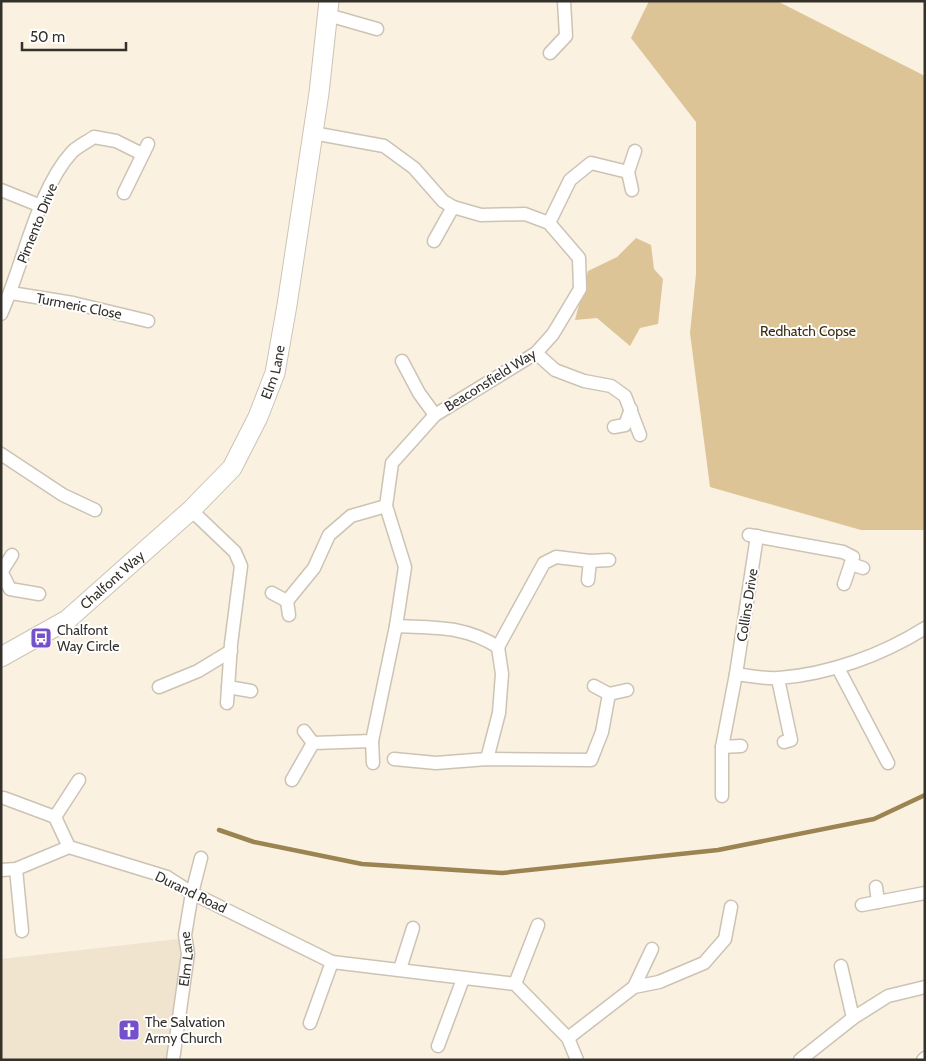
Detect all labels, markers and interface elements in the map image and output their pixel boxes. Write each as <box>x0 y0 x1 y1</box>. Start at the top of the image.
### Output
scale bar <box>22 20 126 52</box>
text: 50 m <box>30 28 65 46</box>
street label: Pimento Drive <box>13 180 61 266</box>
street label: Turmeric Close <box>35 289 123 323</box>
park label: Redhatch Copse <box>760 322 856 340</box>
street label: Elm Lane <box>257 344 289 402</box>
street label: Beaconsfield Way <box>441 345 539 415</box>
street label: Chalfont Way <box>76 547 148 613</box>
street label: Collins Drive <box>732 567 762 643</box>
place label: Chalfont Way Circle <box>57 621 119 655</box>
bus stop icon: Chalfont Way Circle <box>29 626 53 650</box>
street label: Durand Road <box>152 867 230 917</box>
street label: Elm Lane <box>175 930 197 988</box>
place label: The Salvation Army Church <box>145 1013 225 1047</box>
church icon: The Salvation Army Church <box>117 1018 141 1042</box>

